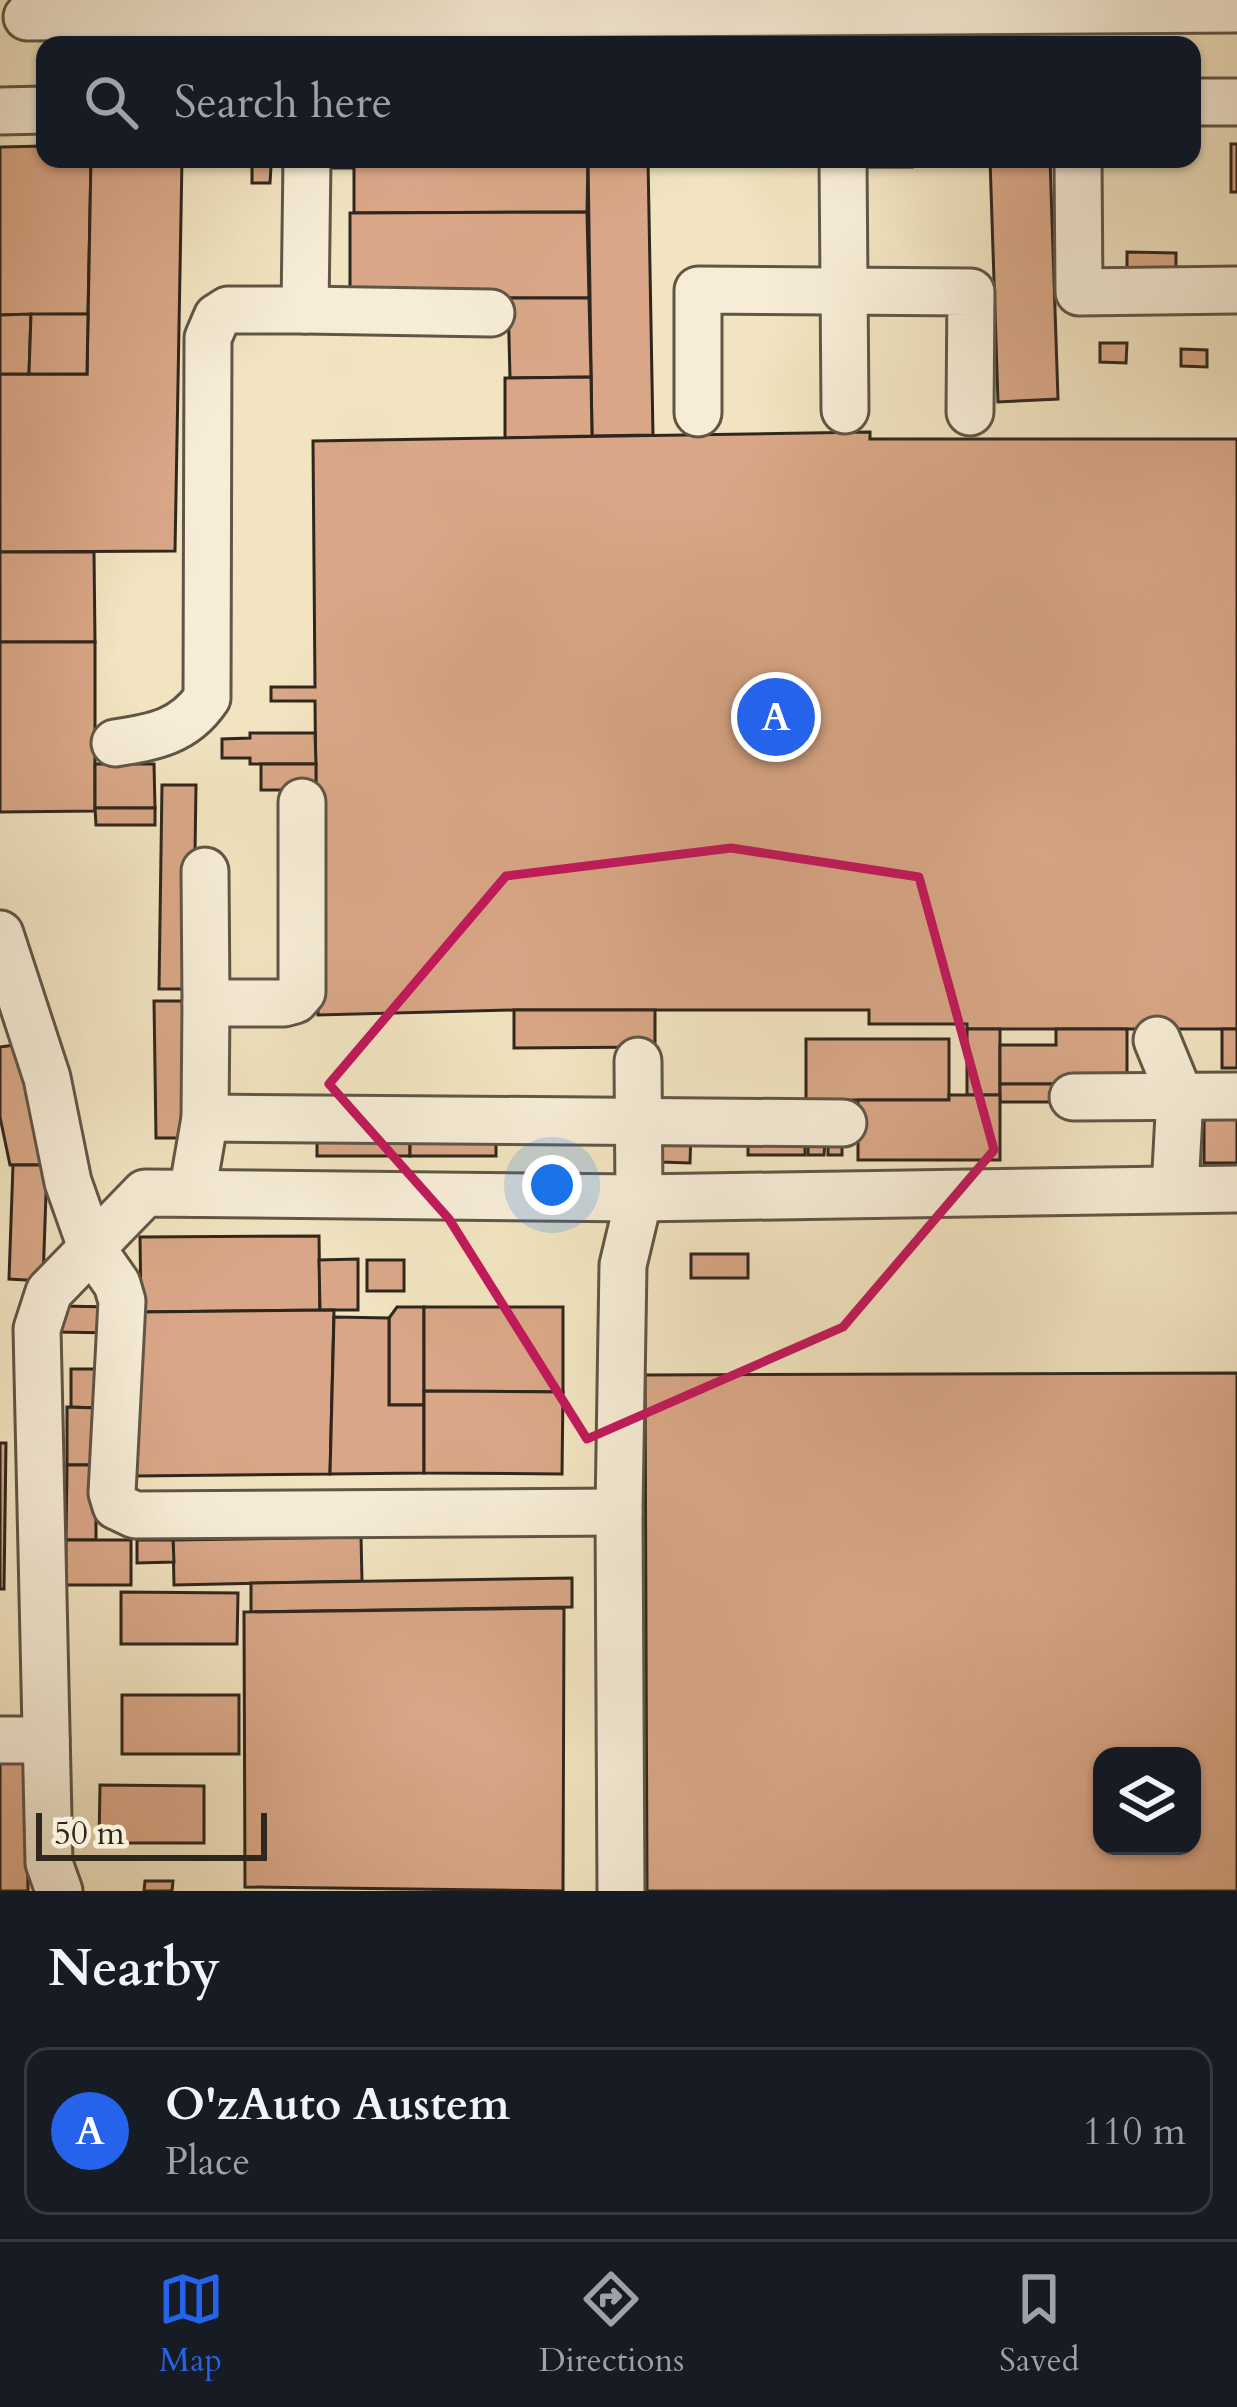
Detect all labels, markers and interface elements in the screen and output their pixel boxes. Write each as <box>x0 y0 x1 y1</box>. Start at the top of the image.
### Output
search box <box>36 36 1201 168</box>
icon: search <box>78 69 144 135</box>
text: Search here <box>174 72 392 133</box>
pin: A <box>737 672 815 762</box>
your location <box>522 1155 582 1215</box>
map controls <box>1093 1747 1201 1855</box>
button: layers <box>1093 1747 1201 1855</box>
scale bar <box>36 1807 267 1860</box>
text: 50 m <box>54 1811 125 1856</box>
text: Nearby <box>48 1934 220 2004</box>
text: O'zAuto Austem <box>165 2074 510 2135</box>
text: A <box>75 2105 105 2158</box>
text: 110 m <box>1083 2105 1186 2158</box>
text: Place <box>165 2135 250 2188</box>
tab: Map <box>158 2266 224 2383</box>
tab: Directions <box>539 2266 684 2383</box>
tab: Saved <box>999 2266 1079 2383</box>

